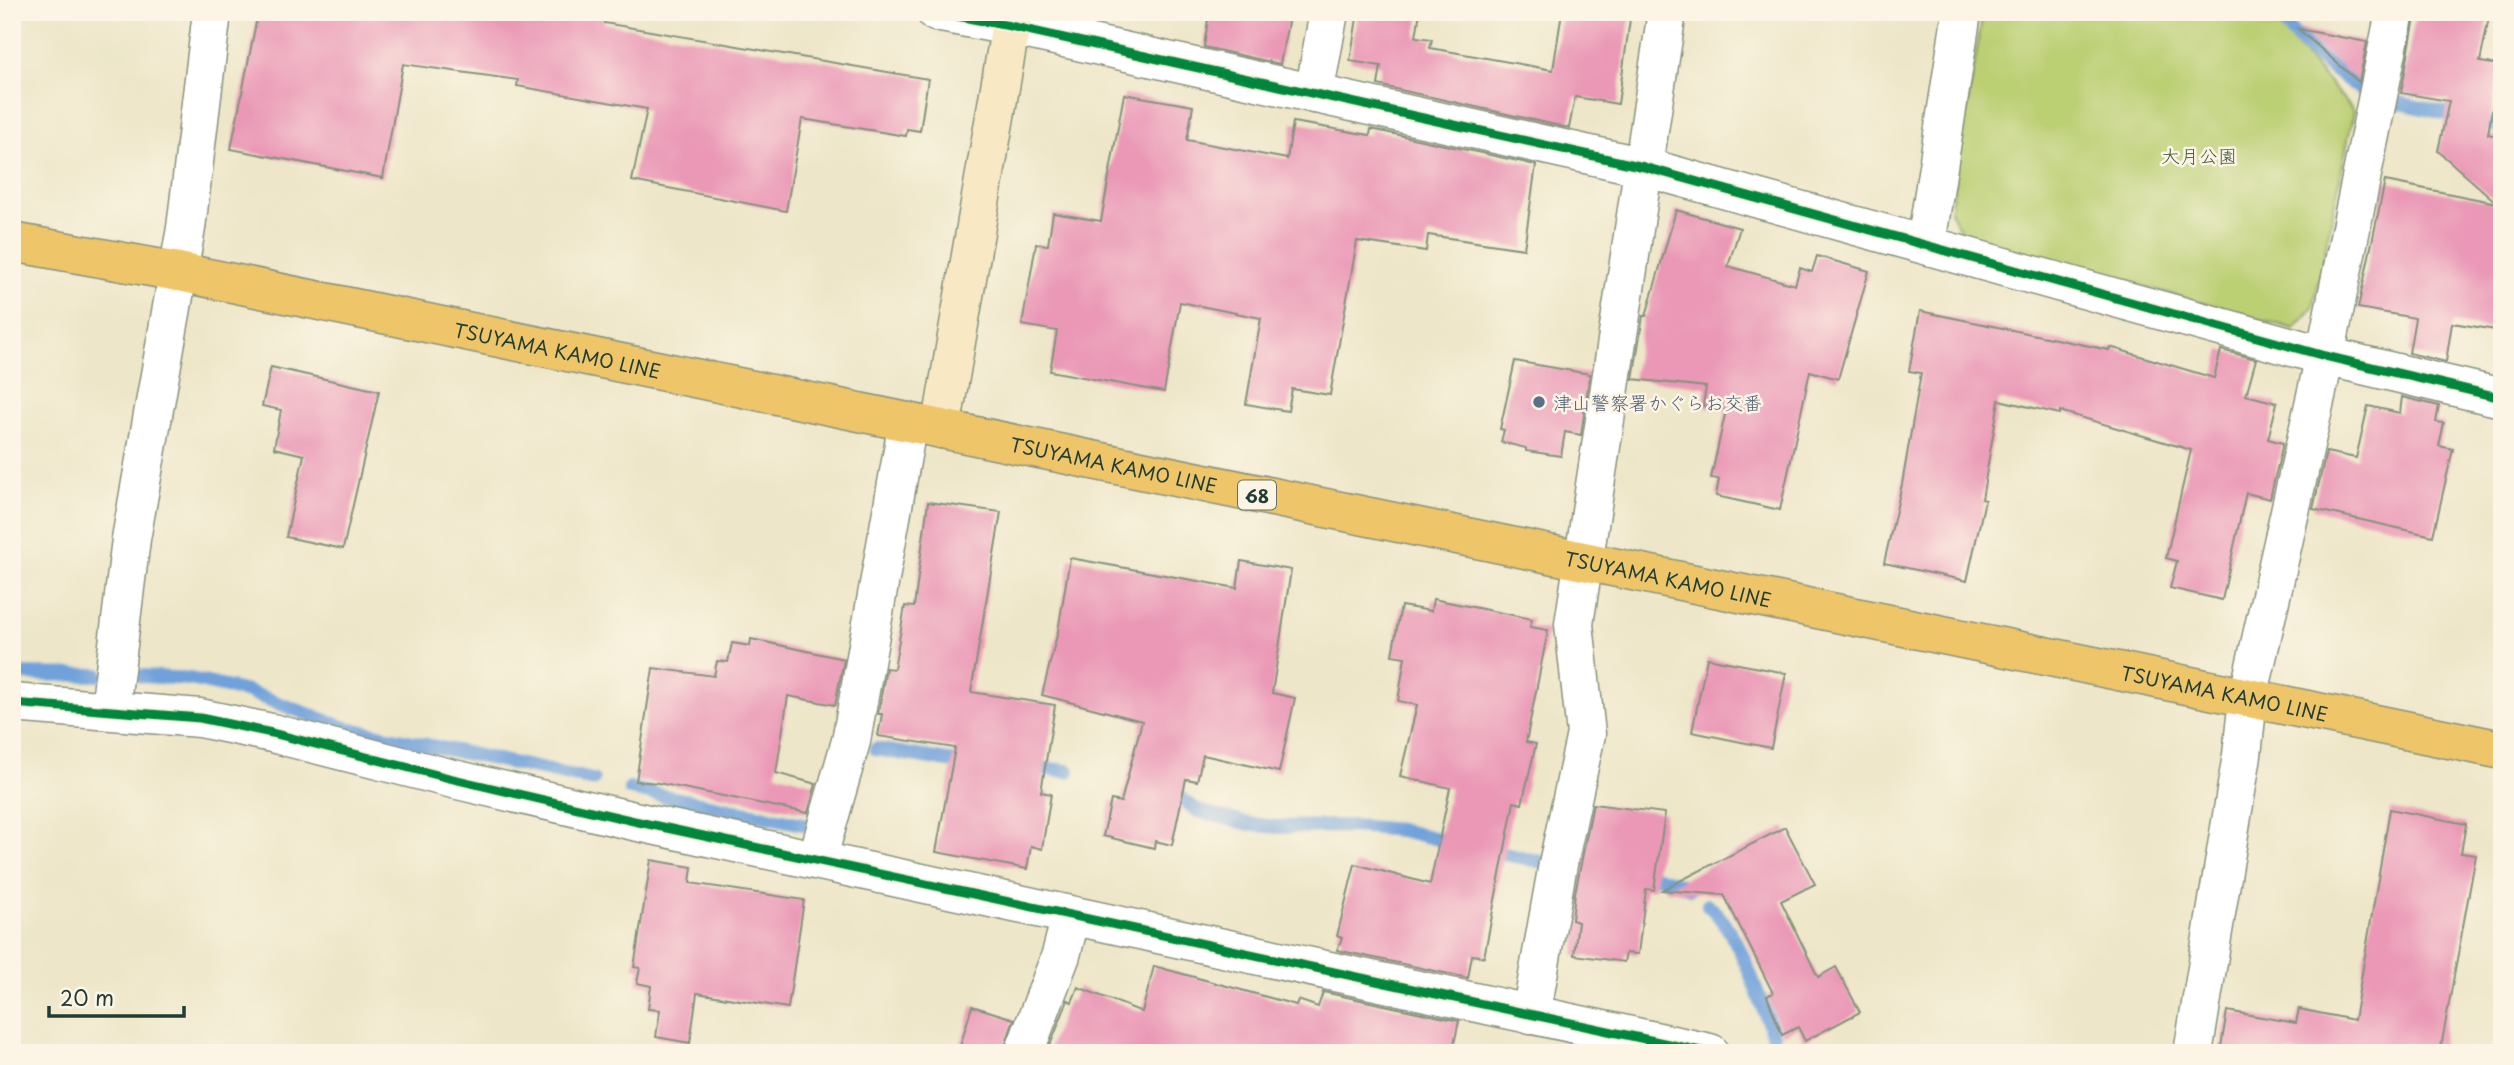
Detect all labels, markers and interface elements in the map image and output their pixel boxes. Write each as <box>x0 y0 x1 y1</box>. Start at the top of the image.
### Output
park label: 大月公園 <box>2161 141 2237 169</box>
street label: TSUYAMA KAMO LINE <box>451 315 663 385</box>
place label: 津山警察署かぐらお交番 <box>1553 388 1762 416</box>
marker: 津山警察署かぐらお交番 <box>1531 394 1547 410</box>
street label: TSUYAMA KAMO LINE <box>1008 429 1220 499</box>
road number: 68 <box>1238 480 1276 509</box>
street label: TSUYAMA KAMO LINE <box>1562 543 1774 613</box>
street label: TSUYAMA KAMO LINE <box>2119 658 2330 728</box>
scale bar <box>49 974 184 1018</box>
text: 20 m <box>60 981 114 1013</box>

